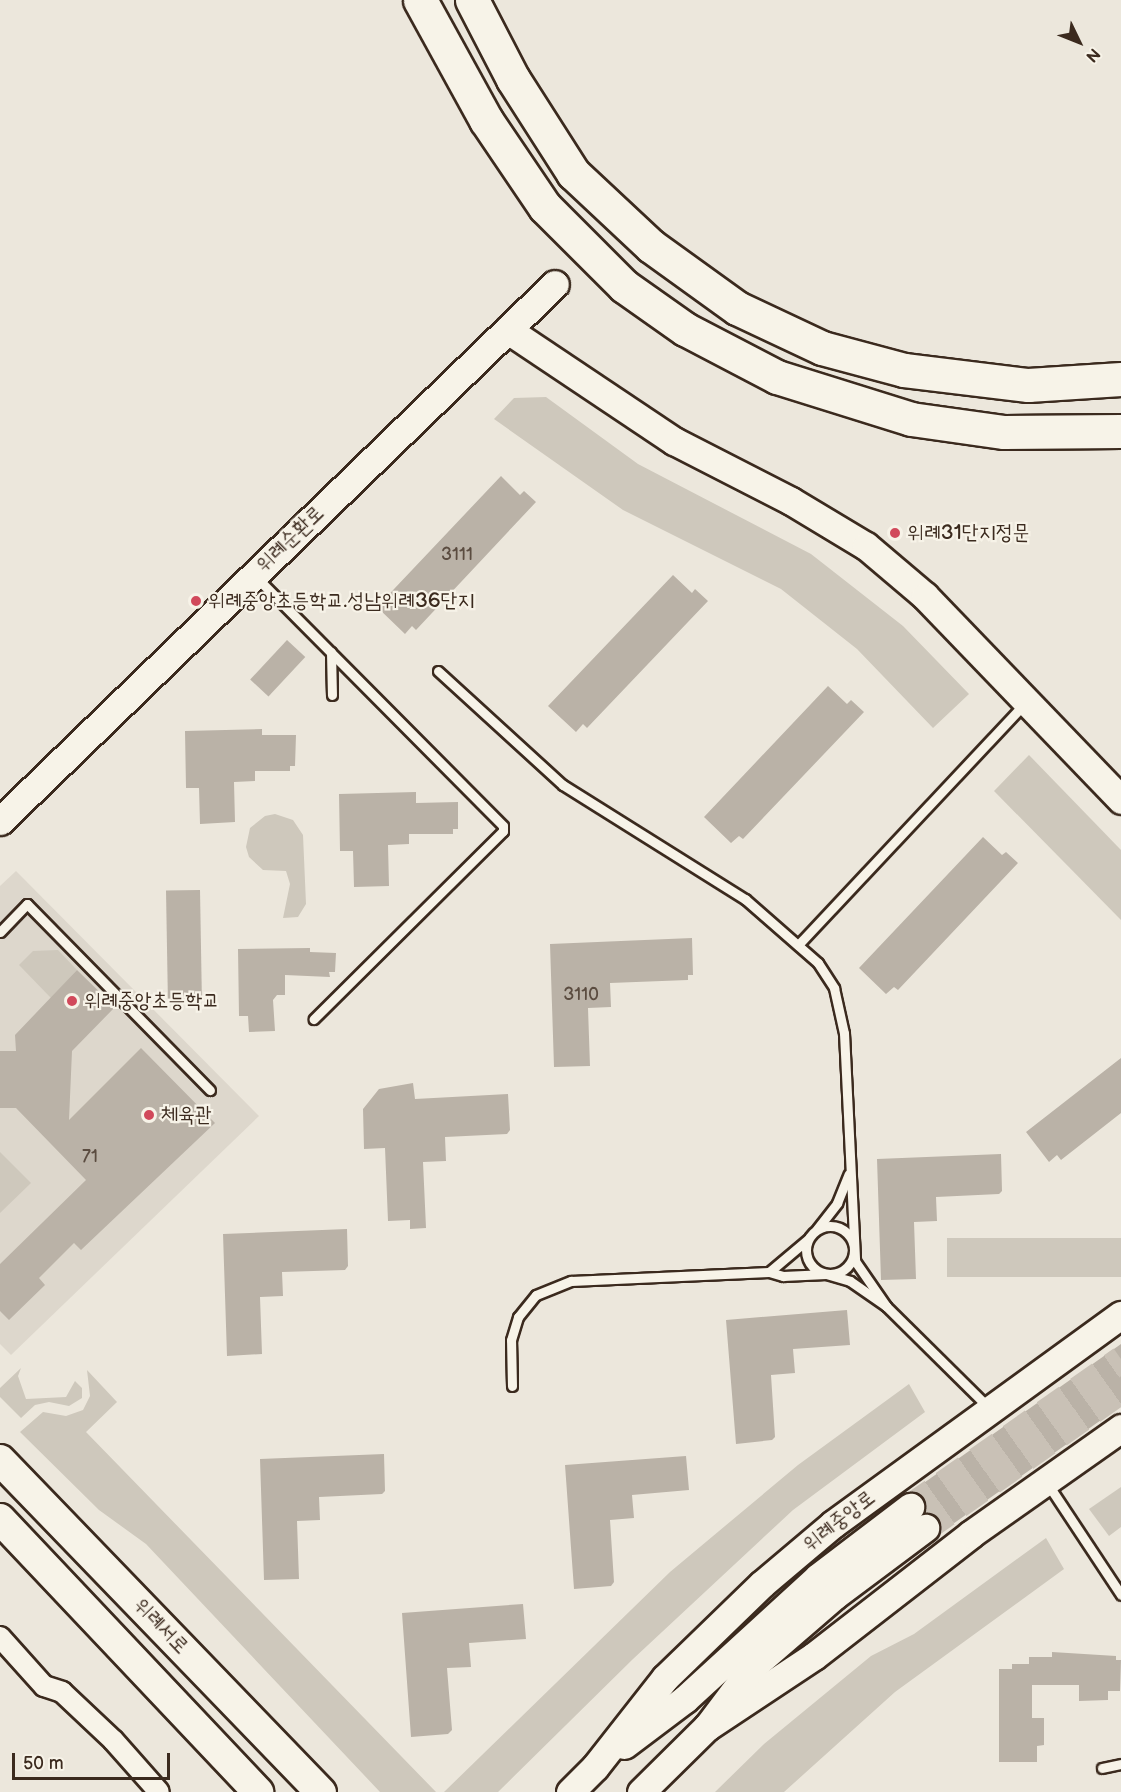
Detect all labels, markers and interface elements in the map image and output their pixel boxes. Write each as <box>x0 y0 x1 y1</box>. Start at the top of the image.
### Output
north arrow <box>1049 12 1109 72</box>
text: N <box>1081 44 1104 65</box>
street label: 위례순환로 <box>251 501 329 577</box>
place label: 위례31단지정문 <box>907 520 1029 546</box>
marker: 위례31단지정문 <box>888 526 902 540</box>
house number: 3111 <box>441 544 473 566</box>
place label: 위례중앙초등학교.성남위례36단지 <box>208 588 474 614</box>
marker: 위례중앙초등학교.성남위례36단지 <box>189 594 203 608</box>
house number: 3110 <box>563 984 599 1006</box>
place label: 위례중앙초등학교 <box>84 988 219 1014</box>
marker: 위례중앙초등학교 <box>65 994 79 1008</box>
place label: 체육관 <box>161 1102 212 1128</box>
marker: 체육관 <box>142 1108 156 1122</box>
house number: 71 <box>82 1146 98 1168</box>
street label: 위례중앙로 <box>798 1485 880 1557</box>
street label: 위례서로 <box>128 1593 194 1659</box>
scale bar <box>15 1741 172 1779</box>
text: 50 m <box>23 1753 64 1774</box>

